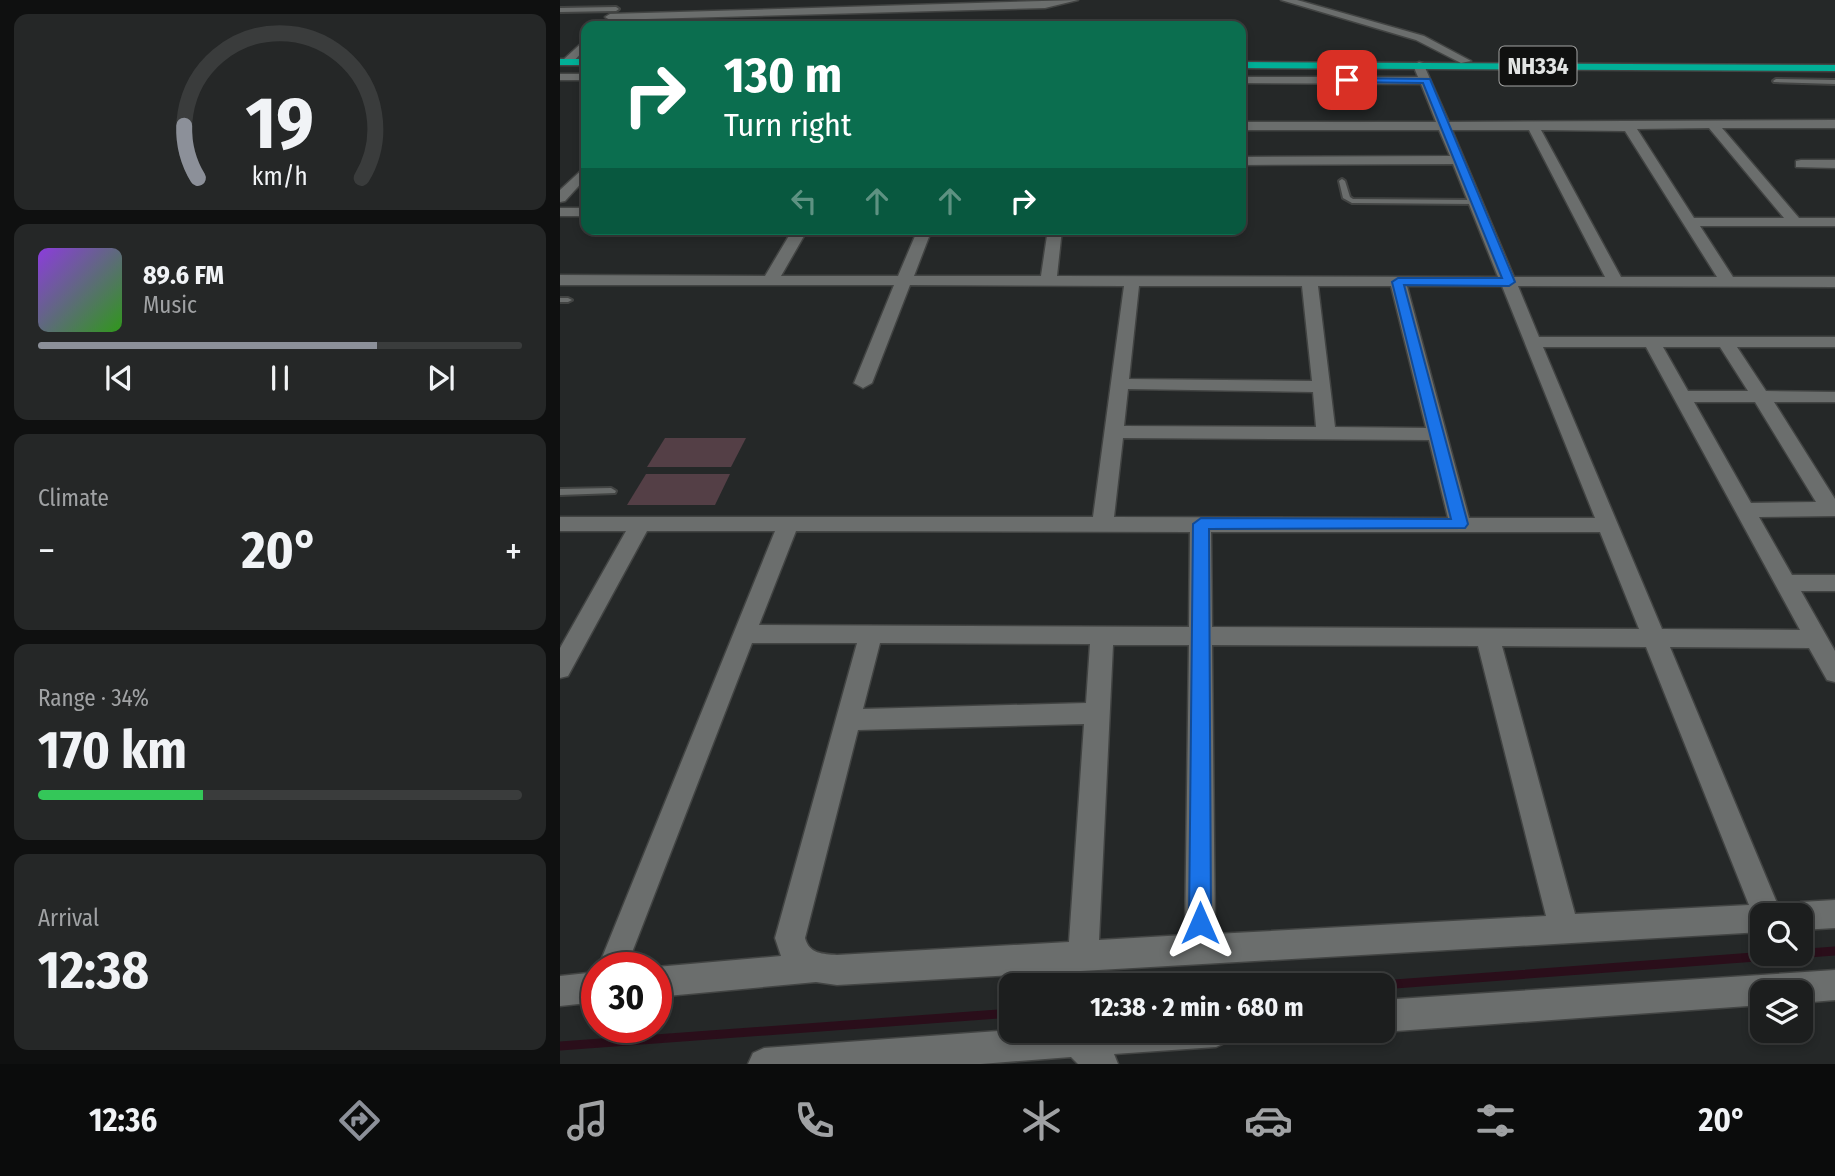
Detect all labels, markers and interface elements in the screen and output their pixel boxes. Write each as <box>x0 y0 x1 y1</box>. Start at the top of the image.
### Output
text: 130 m <box>724 46 842 105</box>
road number: NH334 <box>1500 46 1576 86</box>
icon: right <box>609 49 700 140</box>
pin <box>1317 50 1377 110</box>
icon: arrive <box>1328 61 1366 99</box>
text: 19 <box>246 80 314 167</box>
text: Turn right <box>724 106 851 144</box>
text: km/h <box>252 162 308 192</box>
icon: left <box>785 182 823 220</box>
icon: ahead <box>858 182 896 220</box>
icon: ahead <box>931 182 969 220</box>
icon: right <box>1004 182 1042 220</box>
text: 89.6 FM <box>143 260 224 291</box>
text: Music <box>143 291 197 319</box>
icon: previous <box>100 359 138 397</box>
icon: pause <box>261 359 299 397</box>
icon: next <box>422 359 460 397</box>
text: Climate <box>38 484 109 512</box>
text: 20° <box>242 519 318 582</box>
text: − <box>38 528 55 574</box>
text: + <box>505 528 522 574</box>
text: Range · 34% <box>38 684 149 712</box>
text: 170 km <box>38 719 187 782</box>
position arrow <box>1163 886 1237 960</box>
map controls <box>1750 903 1813 1043</box>
button: search <box>1750 903 1813 966</box>
text: Arrival <box>38 904 99 932</box>
text: 12:38 <box>38 939 149 1002</box>
speed limit sign: 30 <box>581 952 672 1043</box>
button: layers <box>1750 980 1813 1043</box>
text: 12:38 · 2 min · 680 m <box>1090 992 1304 1023</box>
icon: directions <box>335 1096 384 1145</box>
icon: music <box>563 1096 612 1145</box>
icon: phone <box>790 1096 839 1145</box>
icon: climate <box>1017 1096 1066 1145</box>
icon: car <box>1244 1096 1293 1145</box>
icon: filters <box>1471 1096 1520 1145</box>
text: 12:36 <box>89 1101 157 1139</box>
text: 20° <box>1699 1101 1746 1139</box>

